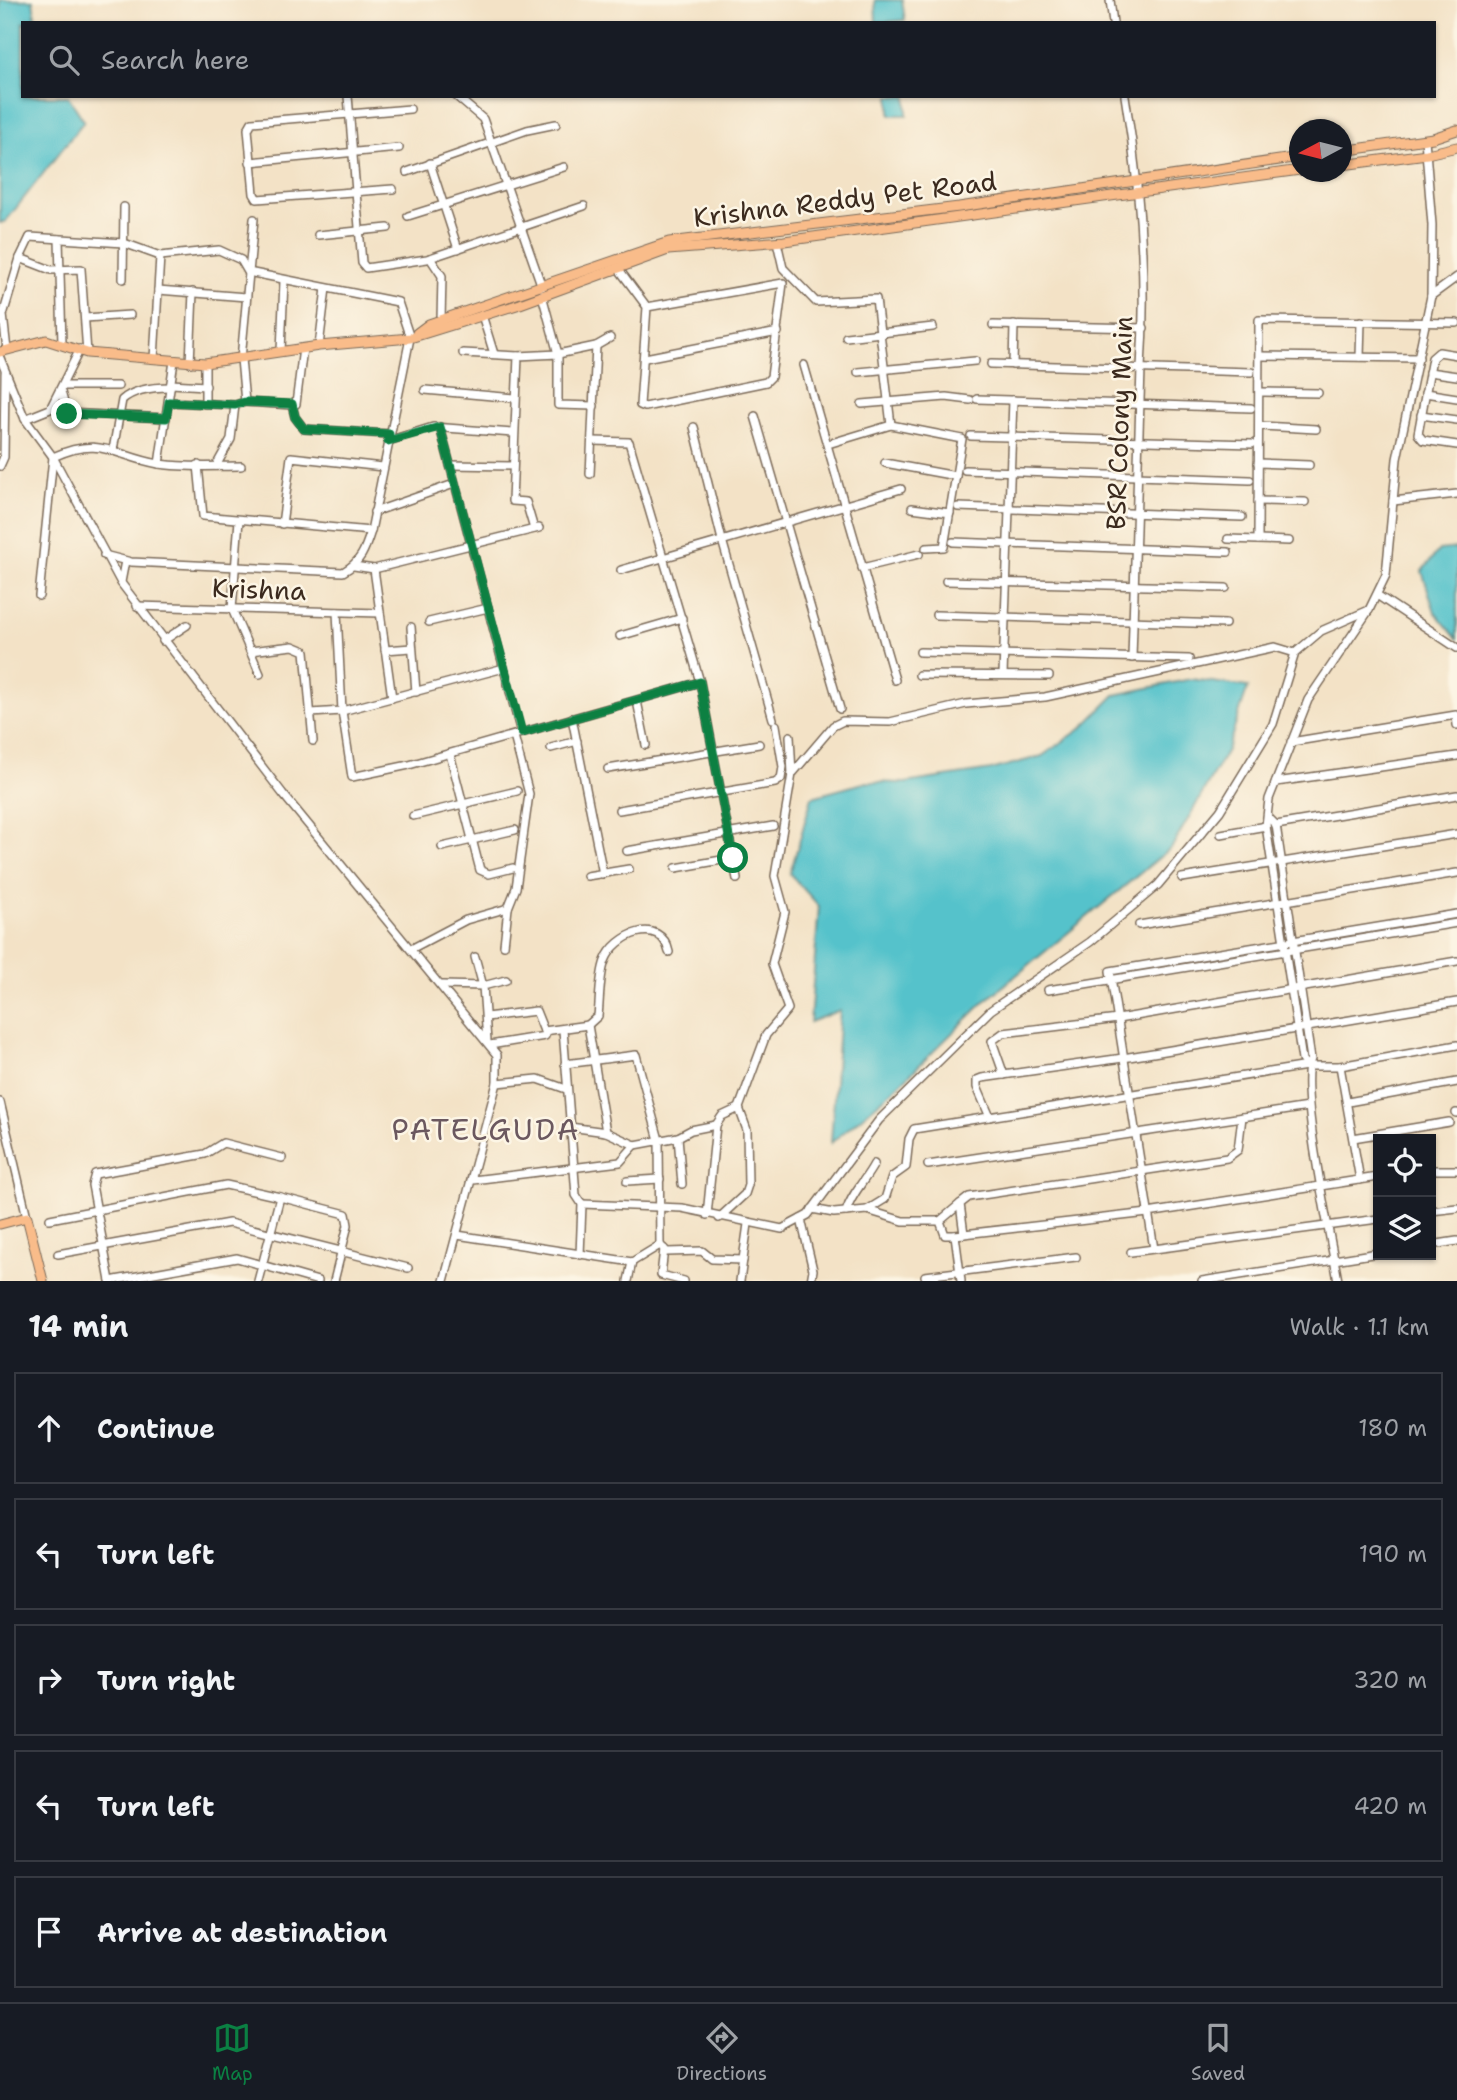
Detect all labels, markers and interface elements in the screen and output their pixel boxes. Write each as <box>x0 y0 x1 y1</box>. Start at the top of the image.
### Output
search box <box>21 21 1436 98</box>
icon: search <box>45 41 83 79</box>
text: Search here <box>101 42 250 77</box>
north arrow <box>1289 119 1352 182</box>
street label: Krishna Reddy Pet Road <box>691 163 999 235</box>
street label: BSR Colony Main <box>1098 315 1140 531</box>
route end <box>51 398 82 429</box>
street label: Krishna <box>211 570 307 608</box>
route start <box>717 842 748 873</box>
district label: PATELGUDA <box>391 1109 581 1150</box>
map controls <box>1373 1134 1436 1260</box>
button: locate <box>1373 1134 1436 1197</box>
button: layers <box>1373 1197 1436 1260</box>
text: 14 min <box>28 1306 128 1347</box>
text: Walk · 1.1 km <box>1290 1312 1429 1342</box>
icon: ahead <box>30 1409 68 1447</box>
text: Continue <box>97 1411 215 1446</box>
text: 180 m <box>1358 1413 1427 1443</box>
icon: left <box>30 1535 68 1573</box>
text: Turn left <box>97 1537 214 1572</box>
text: 190 m <box>1359 1539 1427 1569</box>
icon: right <box>30 1661 68 1699</box>
text: Turn right <box>97 1663 235 1698</box>
text: 320 m <box>1353 1665 1427 1695</box>
icon: left <box>30 1787 68 1825</box>
text: Turn left <box>97 1789 214 1824</box>
text: 420 m <box>1353 1791 1427 1821</box>
icon: arrive <box>30 1913 68 1951</box>
text: Arrive at destination <box>97 1915 387 1950</box>
tab: Map <box>212 2019 253 2086</box>
tab: Directions <box>677 2019 767 2086</box>
tab: Saved <box>1191 2019 1245 2086</box>

